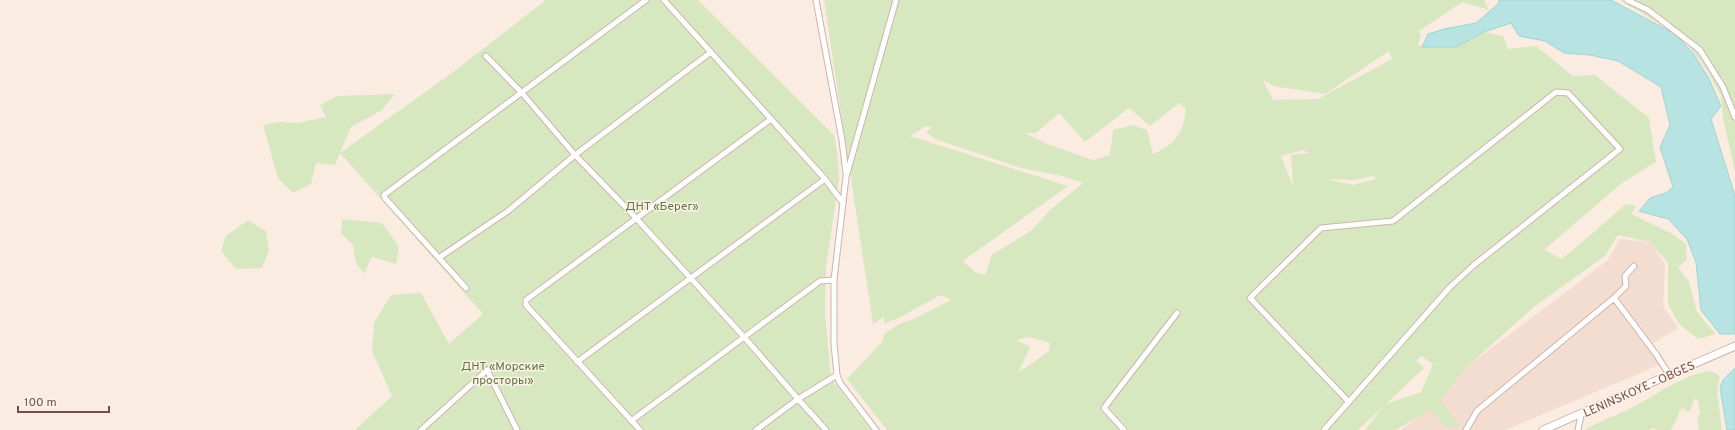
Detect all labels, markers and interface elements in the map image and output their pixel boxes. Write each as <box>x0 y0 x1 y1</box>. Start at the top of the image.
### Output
park label: ДНТ «Берег» <box>625 199 699 215</box>
street label: LENINSKOYE - OBGES <box>1581 358 1698 422</box>
park label: ДНТ «Морские просторы» <box>461 359 545 389</box>
scale bar <box>18 388 109 414</box>
text: 100 m <box>24 395 57 411</box>

